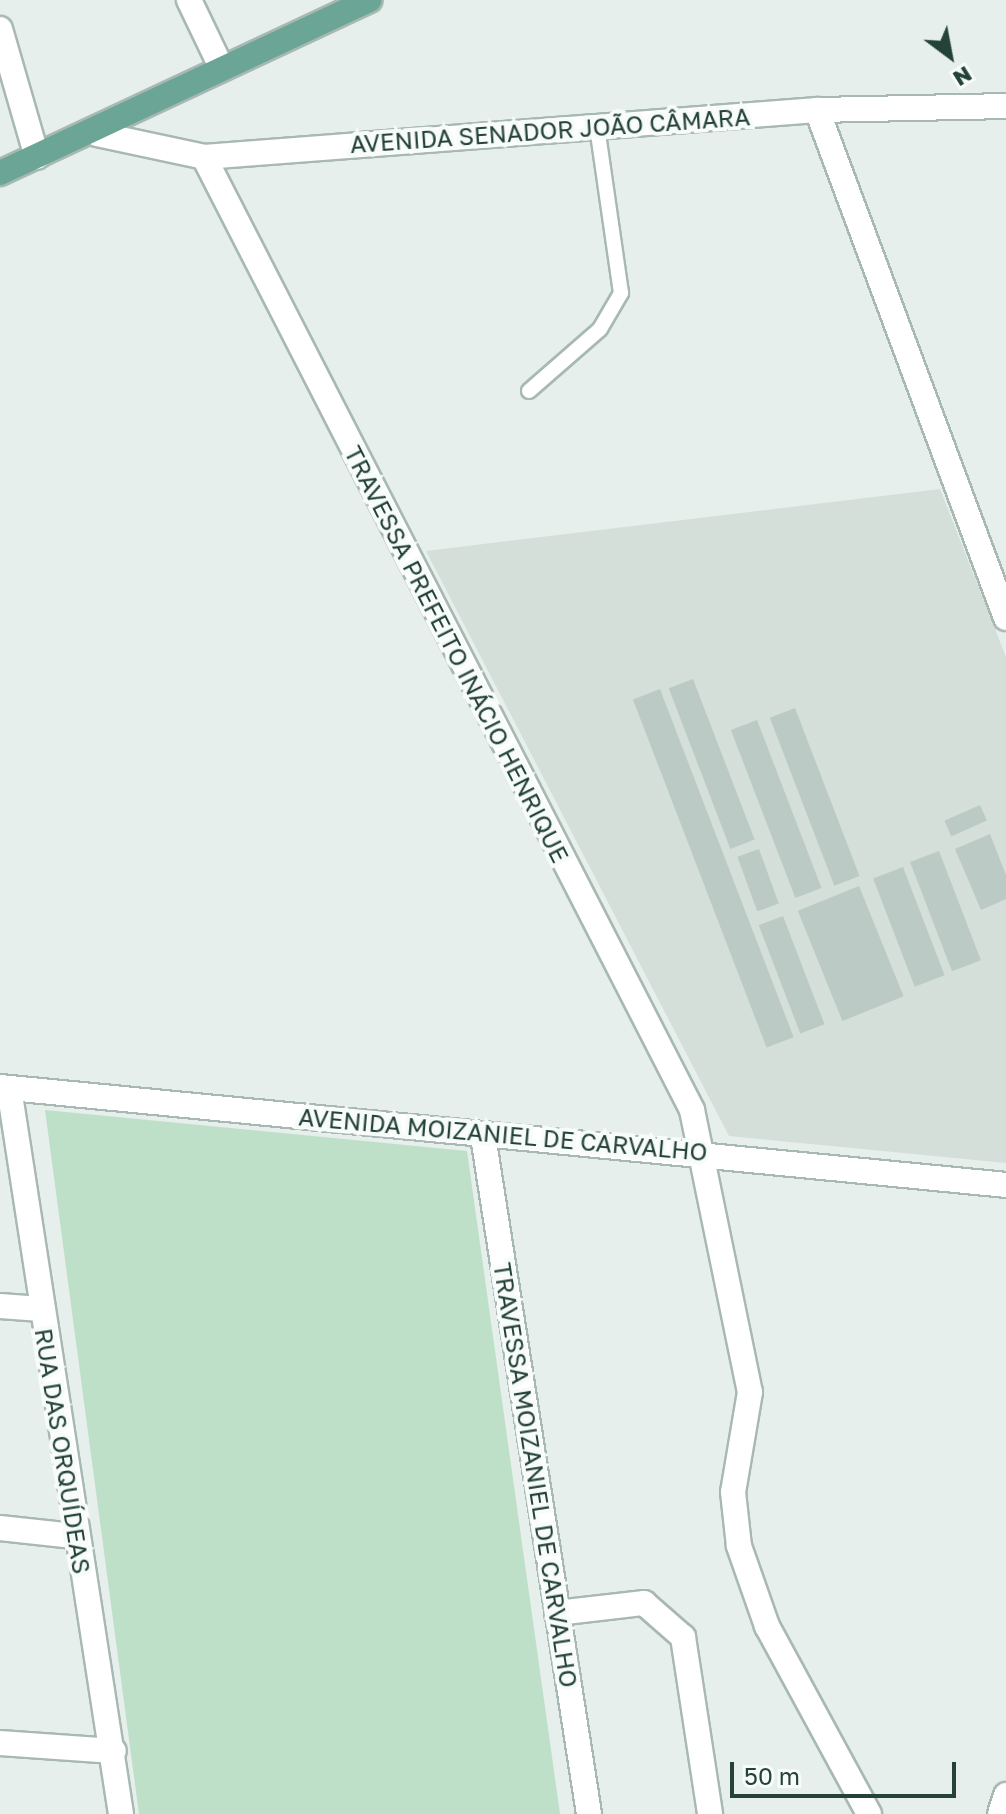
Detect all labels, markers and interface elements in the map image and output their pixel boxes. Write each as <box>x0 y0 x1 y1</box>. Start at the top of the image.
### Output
north arrow <box>910 16 990 96</box>
text: N <box>949 61 977 93</box>
street label: AVENIDA SENADOR JOÃO CÂMARA <box>349 102 751 158</box>
street label: TRAVESSA PREFEITO INÁCIO HENRIQUE <box>339 441 575 867</box>
street label: AVENIDA MOIZANIEL DE CARVALHO <box>297 1102 709 1166</box>
street label: TRAVESSA MOIZANIEL DE CARVALHO <box>488 1260 584 1690</box>
street label: RUA DAS ORQUÍDEAS <box>29 1326 97 1576</box>
scale bar <box>734 1746 960 1796</box>
text: 50 m <box>744 1761 800 1790</box>

